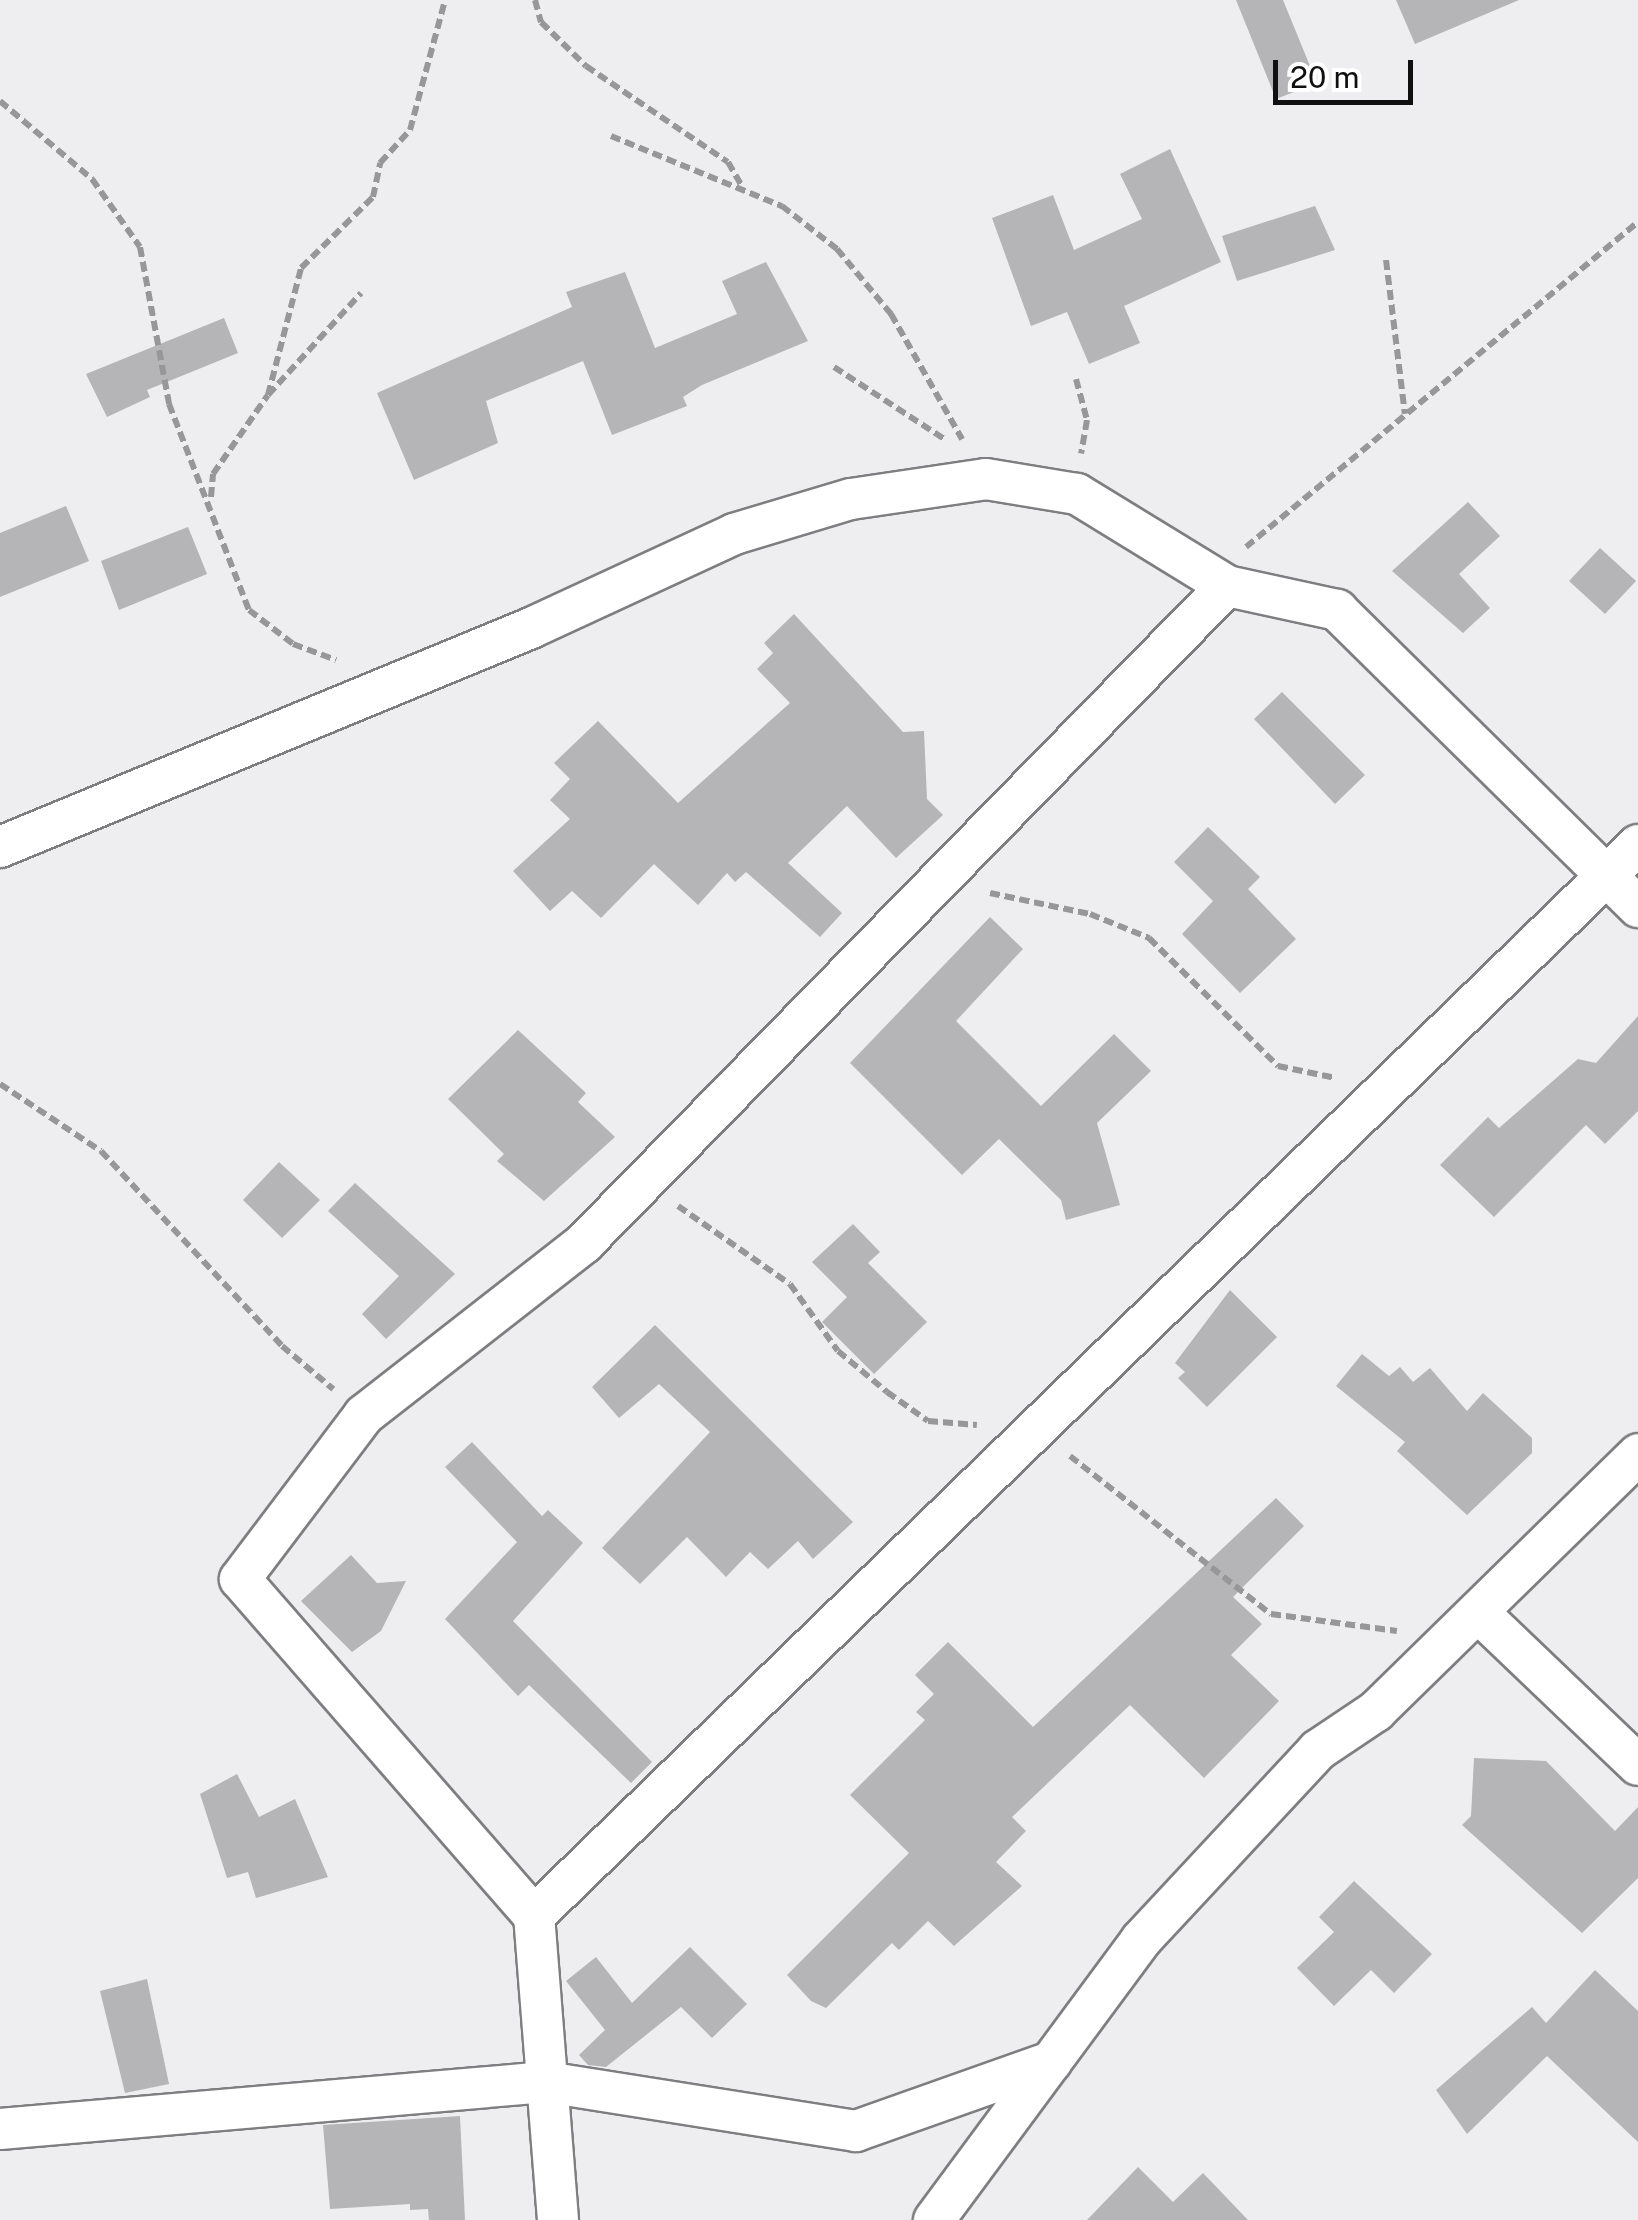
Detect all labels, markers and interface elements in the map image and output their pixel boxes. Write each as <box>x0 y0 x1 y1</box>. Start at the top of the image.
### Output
scale bar <box>1278 40 1418 102</box>
text: 20 m <box>1290 59 1359 95</box>

